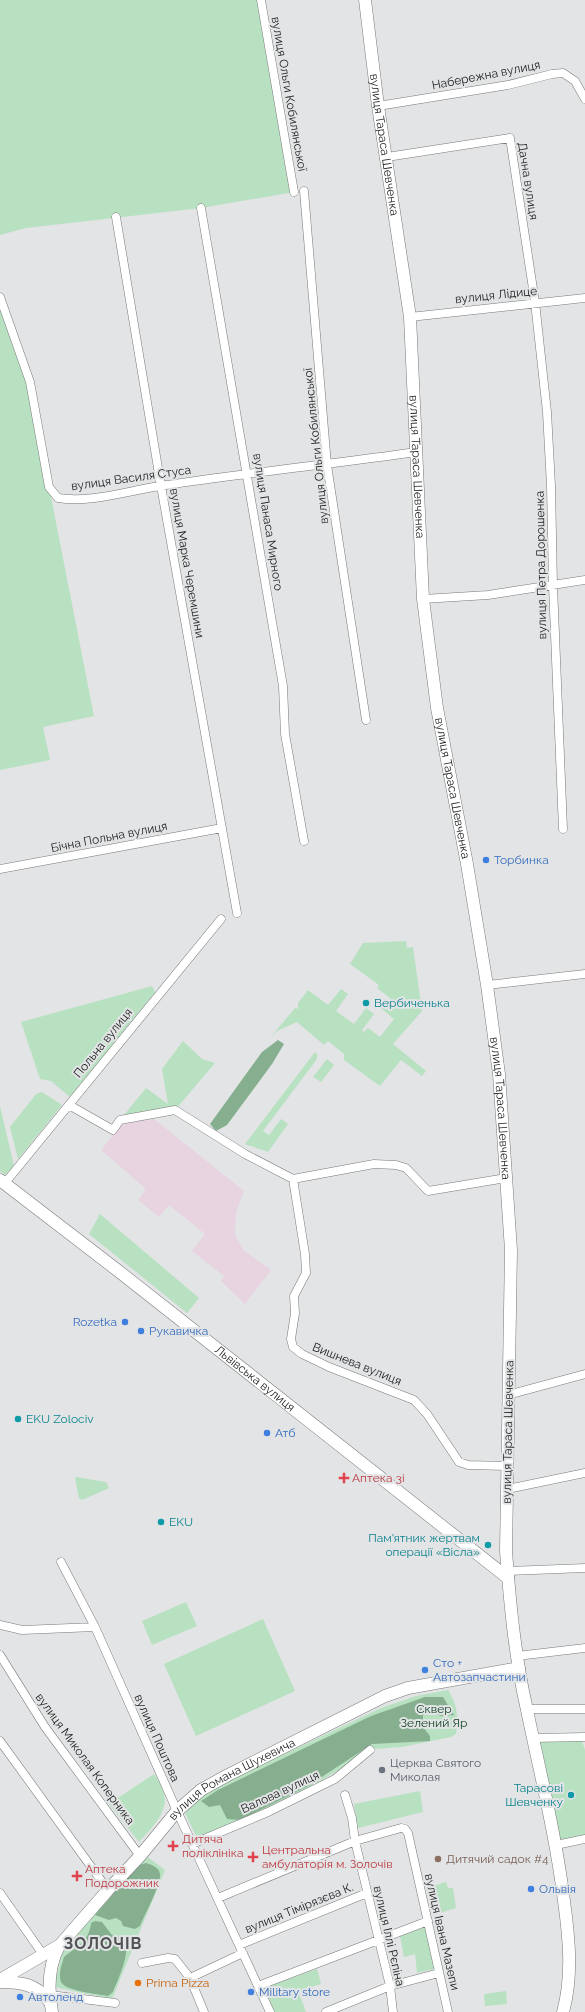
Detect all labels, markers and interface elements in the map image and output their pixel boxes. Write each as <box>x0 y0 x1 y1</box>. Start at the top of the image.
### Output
street label: вулиця Ольги Кобилянської <box>268 16 310 173</box>
street label: Набережна вулиця <box>431 58 541 92</box>
street label: вулиця Тараса Шевченка <box>367 73 402 217</box>
street label: Дачна вулиця <box>515 141 541 221</box>
street label: вулиця Лідице <box>454 284 538 306</box>
street label: вулиця Ольги Кобилянської <box>301 367 331 525</box>
street label: вулиця Тараса Шевченка <box>407 395 427 539</box>
street label: вулиця Панаса Мирного <box>250 452 286 592</box>
street label: вулиця Василя Стуса <box>70 463 192 493</box>
street label: вулиця Марка Черемшини <box>167 487 207 639</box>
street label: вулиця Петра Дорошенка <box>533 491 549 639</box>
street label: вулиця Тараса Шевченка <box>432 716 473 860</box>
street label: Бічна Польна вулиця <box>50 819 168 855</box>
place label: Торбинка <box>494 853 549 867</box>
marker: Торбинка <box>481 855 491 865</box>
place label: Вербиченька <box>374 996 450 1010</box>
marker: Вербиченька <box>361 998 371 1008</box>
street label: Польна вулиця <box>71 1006 135 1080</box>
street label: вулиця Тараса Шевченка <box>487 1036 513 1180</box>
place label: Rozetka <box>73 1315 117 1329</box>
marker: Rozetka <box>120 1317 130 1327</box>
place label: Рукавичка <box>149 1324 208 1338</box>
marker: Рукавичка <box>136 1326 146 1336</box>
street label: Вишнева вулиця <box>310 1340 404 1388</box>
street label: Львівська вулиця <box>212 1343 298 1414</box>
street label: вулиця Тараса Шевченка <box>500 1360 516 1504</box>
place label: EKU Zolociv <box>26 1412 94 1426</box>
marker: EKU Zolociv <box>13 1414 23 1424</box>
place label: Атб <box>275 1426 296 1440</box>
marker: Атб <box>262 1428 272 1438</box>
place label: Аптека 3і <box>352 1471 405 1485</box>
marker: Аптека 3і <box>339 1473 349 1483</box>
place label: EKU <box>169 1515 193 1529</box>
marker: EKU <box>156 1517 166 1527</box>
place label: Пам'ятник жертвам операції «Вісла» <box>368 1531 480 1559</box>
marker: Пам'ятник жертвам операції «Вісла» <box>483 1540 493 1550</box>
place label: Сто + Автозапчастини <box>433 1656 526 1684</box>
marker: Сто + Автозапчастини <box>420 1665 430 1675</box>
street label: вулиця Миколая Коперника <box>33 1691 137 1827</box>
street label: вулиця Поштова <box>131 1692 183 1784</box>
park label: Сквер Зелений Яр <box>401 1702 467 1730</box>
street label: вулиця Романа Шухевича <box>165 1735 297 1823</box>
place label: Церква Святого Миколая <box>390 1756 481 1784</box>
marker: Церква Святого Миколая <box>377 1765 387 1775</box>
street label: Валова вулиця <box>239 1768 321 1816</box>
place label: Тарасові Шевченку <box>505 1781 563 1809</box>
marker: Тарасові Шевченку <box>566 1790 576 1800</box>
place label: Дитяча поліклініка <box>182 1832 243 1860</box>
marker: Дитяча поліклініка <box>167 1840 179 1852</box>
place label: Центральна амбулаторія м. Золочів <box>262 1843 393 1871</box>
marker: Центральна амбулаторія м. Золочів <box>247 1851 259 1863</box>
place label: Дитячий садок #4 <box>446 1852 549 1866</box>
marker: Дитячий садок #4 <box>433 1854 443 1864</box>
place label: Аптека Подорожник <box>85 1862 159 1890</box>
marker: Аптека Подорожник <box>72 1871 82 1881</box>
street label: вулиця Івана Мазепи <box>422 1872 462 1992</box>
street label: вулиця Тімірязєва К. <box>243 1880 355 1936</box>
place label: Ольвія <box>539 1882 576 1896</box>
street label: вулиця Іллі Рєпіна <box>371 1884 407 1988</box>
marker: Ольвія <box>526 1884 536 1894</box>
district label: ЗОЛОЧІВ <box>64 1934 142 1953</box>
place label: Prima Pizza <box>146 1976 209 1990</box>
marker: Prima Pizza <box>133 1978 143 1988</box>
place label: Military store <box>259 1985 330 1999</box>
marker: Military store <box>246 1987 256 1997</box>
place label: Автоленд <box>28 1990 83 2004</box>
marker: Автоленд <box>15 1992 25 2002</box>

